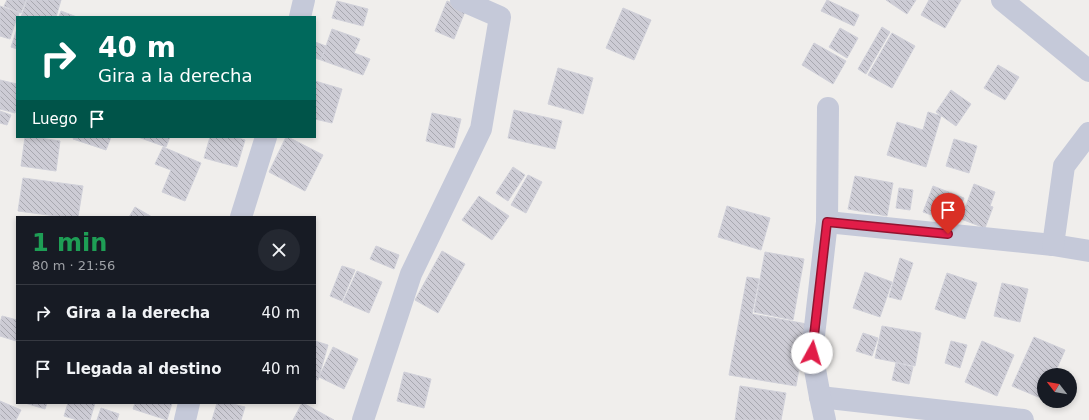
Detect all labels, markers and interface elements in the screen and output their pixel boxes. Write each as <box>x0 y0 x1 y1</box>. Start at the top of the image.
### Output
text: 40 m <box>98 31 176 64</box>
icon: right <box>32 32 84 84</box>
text: Gira a la derecha <box>98 65 253 86</box>
icon: arrive <box>86 108 108 130</box>
text: Luego <box>32 110 78 128</box>
pin <box>931 193 965 234</box>
icon: arrive <box>937 199 959 221</box>
text: 1 min <box>32 229 107 257</box>
button: close <box>258 229 300 271</box>
text: 80 m · 21:56 <box>32 258 115 273</box>
icon: right <box>32 302 54 324</box>
text: Gira a la derecha <box>66 304 210 322</box>
text: 40 m <box>262 304 300 322</box>
position arrow <box>791 332 833 374</box>
icon: arrive <box>32 358 54 380</box>
text: Llegada al destino <box>66 360 221 378</box>
text: 40 m <box>262 360 300 378</box>
north arrow <box>1037 368 1077 408</box>
map controls <box>1037 368 1077 408</box>

